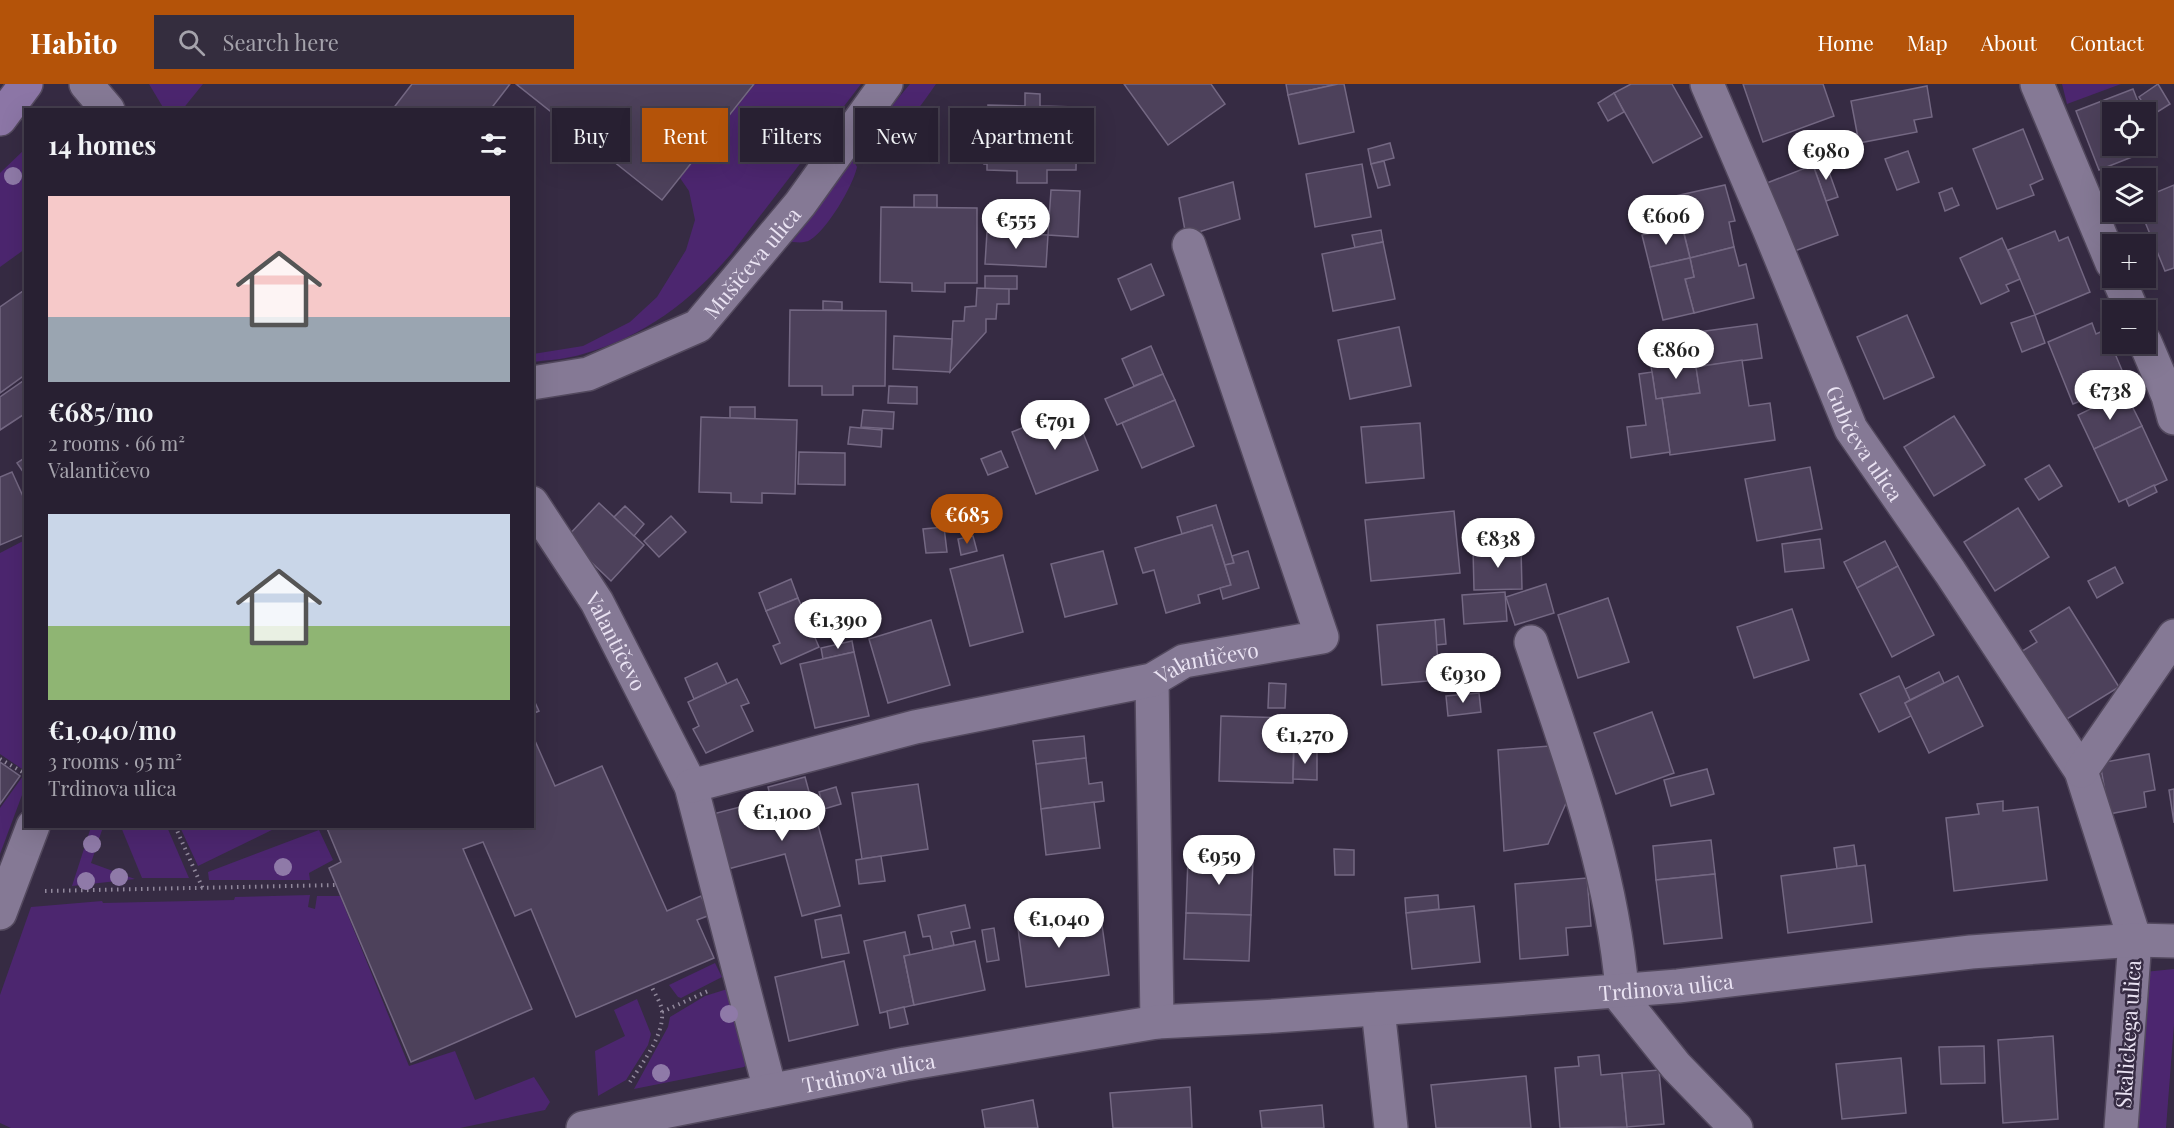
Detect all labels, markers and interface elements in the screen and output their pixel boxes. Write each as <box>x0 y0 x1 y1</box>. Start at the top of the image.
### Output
search box <box>154 15 574 69</box>
text: Habito <box>30 24 118 61</box>
icon: search <box>175 26 208 59</box>
text: Search here <box>223 27 339 57</box>
text: Home <box>1818 28 1874 56</box>
text: Map <box>1907 28 1948 56</box>
text: About <box>1981 28 2037 56</box>
text: Contact <box>2070 28 2144 56</box>
map controls <box>2102 102 2156 354</box>
button: locate <box>2102 102 2156 156</box>
chip: Buy <box>552 108 630 162</box>
chip: Rent <box>642 108 728 162</box>
chip: Filters <box>740 108 843 162</box>
chip: New <box>855 108 938 162</box>
chip: Apartment <box>950 108 1094 162</box>
text: 14 homes <box>48 127 156 162</box>
icon: filters <box>477 128 510 161</box>
pin: €980 <box>1790 130 1862 181</box>
text: €980 <box>1802 136 1850 163</box>
button: layers <box>2102 168 2156 222</box>
pin: €606 <box>1630 195 1702 246</box>
pin: €555 <box>980 199 1052 250</box>
street label: Mušičeva ulica <box>697 200 807 324</box>
text: €606 <box>1642 201 1690 228</box>
text: €555 <box>996 205 1036 232</box>
button: + <box>2102 234 2156 288</box>
icon: home <box>225 235 333 343</box>
button: − <box>2102 300 2156 354</box>
pin: €860 <box>1640 329 1712 380</box>
text: €860 <box>1652 335 1700 362</box>
pin: €738 <box>2074 370 2146 421</box>
text: €738 <box>2089 376 2131 403</box>
street label: Gubčeva ulica <box>1821 381 1911 507</box>
text: €685/mo <box>48 394 154 429</box>
pin: €791 <box>1019 400 1091 451</box>
text: €791 <box>1035 406 1075 433</box>
text: 2 rooms · 66 m² <box>48 429 185 456</box>
text: Valantičevo <box>48 456 150 483</box>
pin: €685 <box>931 494 1003 545</box>
text: €685 <box>945 500 989 527</box>
pin: €838 <box>1462 518 1534 569</box>
text: €838 <box>1476 524 1520 551</box>
icon: home <box>225 553 333 661</box>
street label: Valantičevo <box>579 585 654 695</box>
pin: €1,390 <box>789 599 887 650</box>
text: €1,390 <box>809 605 867 632</box>
street label: Valantičevo <box>1148 634 1261 690</box>
pin: €930 <box>1427 653 1499 704</box>
text: €930 <box>1440 659 1486 686</box>
text: €1,040/mo <box>48 712 176 747</box>
pin: €1,270 <box>1256 714 1354 765</box>
text: €1,270 <box>1276 720 1334 747</box>
text: 3 rooms · 95 m² <box>48 747 182 774</box>
text: Trdinova ulica <box>48 774 176 801</box>
pin: €1,100 <box>733 791 831 842</box>
text: €1,100 <box>752 797 812 824</box>
pin: €959 <box>1183 835 1255 886</box>
text: €959 <box>1197 841 1241 868</box>
pin: €1,040 <box>1010 898 1108 949</box>
text: €1,040 <box>1028 904 1090 931</box>
street label: Skalickega ulica <box>2108 958 2146 1109</box>
street label: Trdinova ulica <box>1598 966 1735 1006</box>
street label: Trdinova ulica <box>800 1045 938 1098</box>

